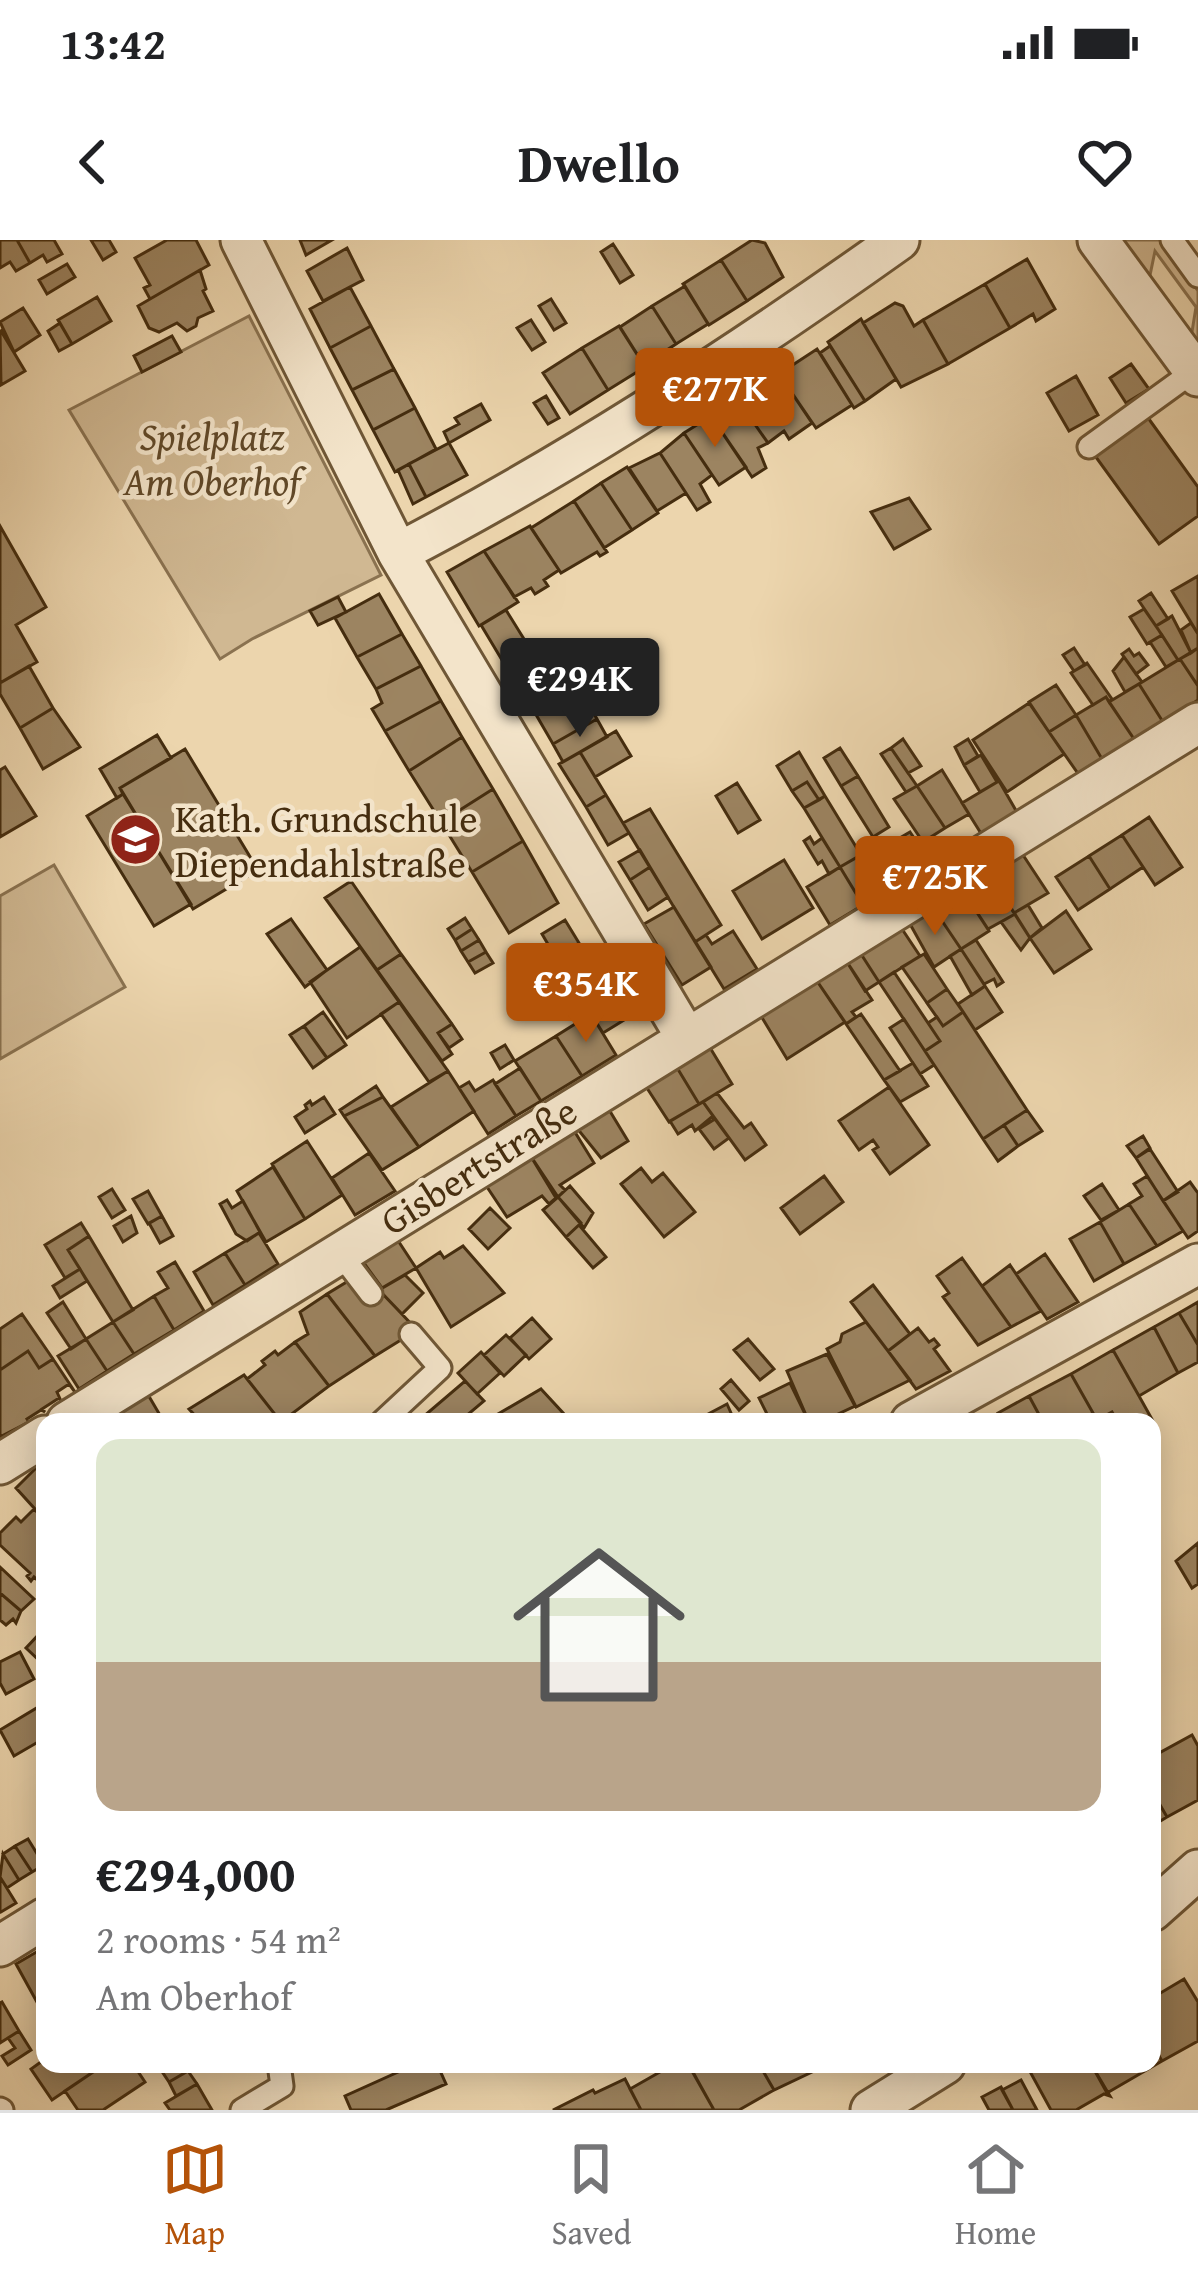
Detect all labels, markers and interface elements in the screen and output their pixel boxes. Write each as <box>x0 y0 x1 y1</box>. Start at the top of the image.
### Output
text: 13:42 <box>60 10 166 75</box>
text: Dwello <box>518 123 680 202</box>
icon: back <box>60 129 126 195</box>
icon: heart <box>1072 129 1138 195</box>
pin: €277K <box>631 348 799 450</box>
text: €277K <box>662 358 768 415</box>
park label: Spielplatz Am Oberhof <box>123 407 307 509</box>
pin: €294K <box>496 638 664 740</box>
text: €294K <box>527 648 633 705</box>
place label: Kath. Grundschule Diependahlstraße <box>175 789 478 891</box>
school or university icon: Kath. Grundschule Diependahlstraße <box>108 811 164 867</box>
pin: €725K <box>851 836 1019 938</box>
text: €725K <box>882 846 988 903</box>
pin: €354K <box>502 943 670 1045</box>
text: €354K <box>533 953 639 1010</box>
street label: Gisbertstraße <box>369 1082 587 1248</box>
icon: home <box>491 1517 707 1733</box>
text: €294,000 <box>96 1835 295 1910</box>
text: 2 rooms · 54 m² <box>96 1910 341 1967</box>
text: Am Oberhof <box>96 1967 293 2024</box>
tab: Map <box>162 2136 228 2256</box>
tab: Saved <box>551 2136 631 2256</box>
tab: Home <box>955 2136 1036 2256</box>

